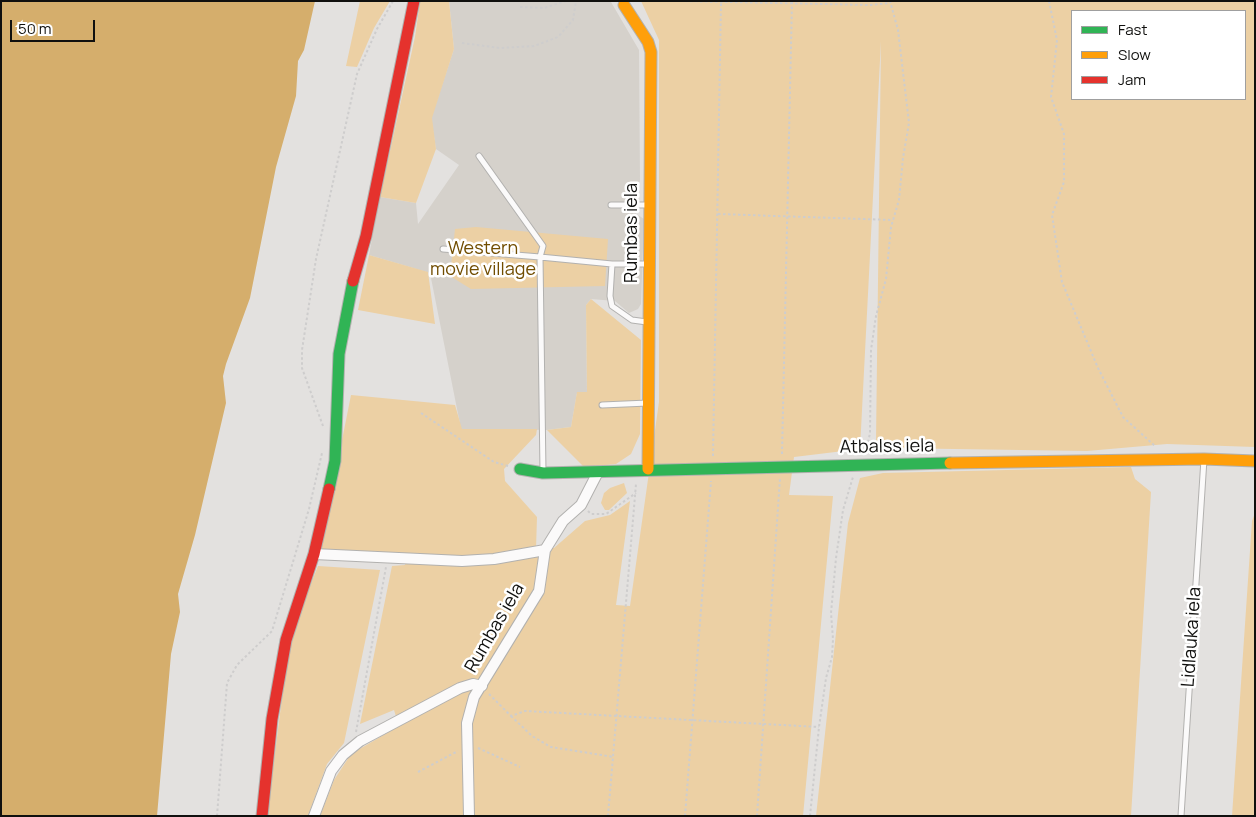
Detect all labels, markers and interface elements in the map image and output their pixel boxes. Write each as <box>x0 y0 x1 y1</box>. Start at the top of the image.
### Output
scale bar <box>12 10 98 42</box>
legend <box>1071 10 1246 100</box>
text: 50 m <box>18 18 52 39</box>
text: Fast <box>1118 19 1147 40</box>
text: Slow <box>1118 44 1151 65</box>
text: Jam <box>1118 69 1146 90</box>
street label: Rumbas iela <box>621 183 643 283</box>
park label: Western movie village <box>430 238 536 280</box>
street label: Atbalss iela <box>840 435 934 459</box>
street label: Rumbas iela <box>461 579 529 677</box>
street label: Lidlauka iela <box>1178 586 1206 688</box>

